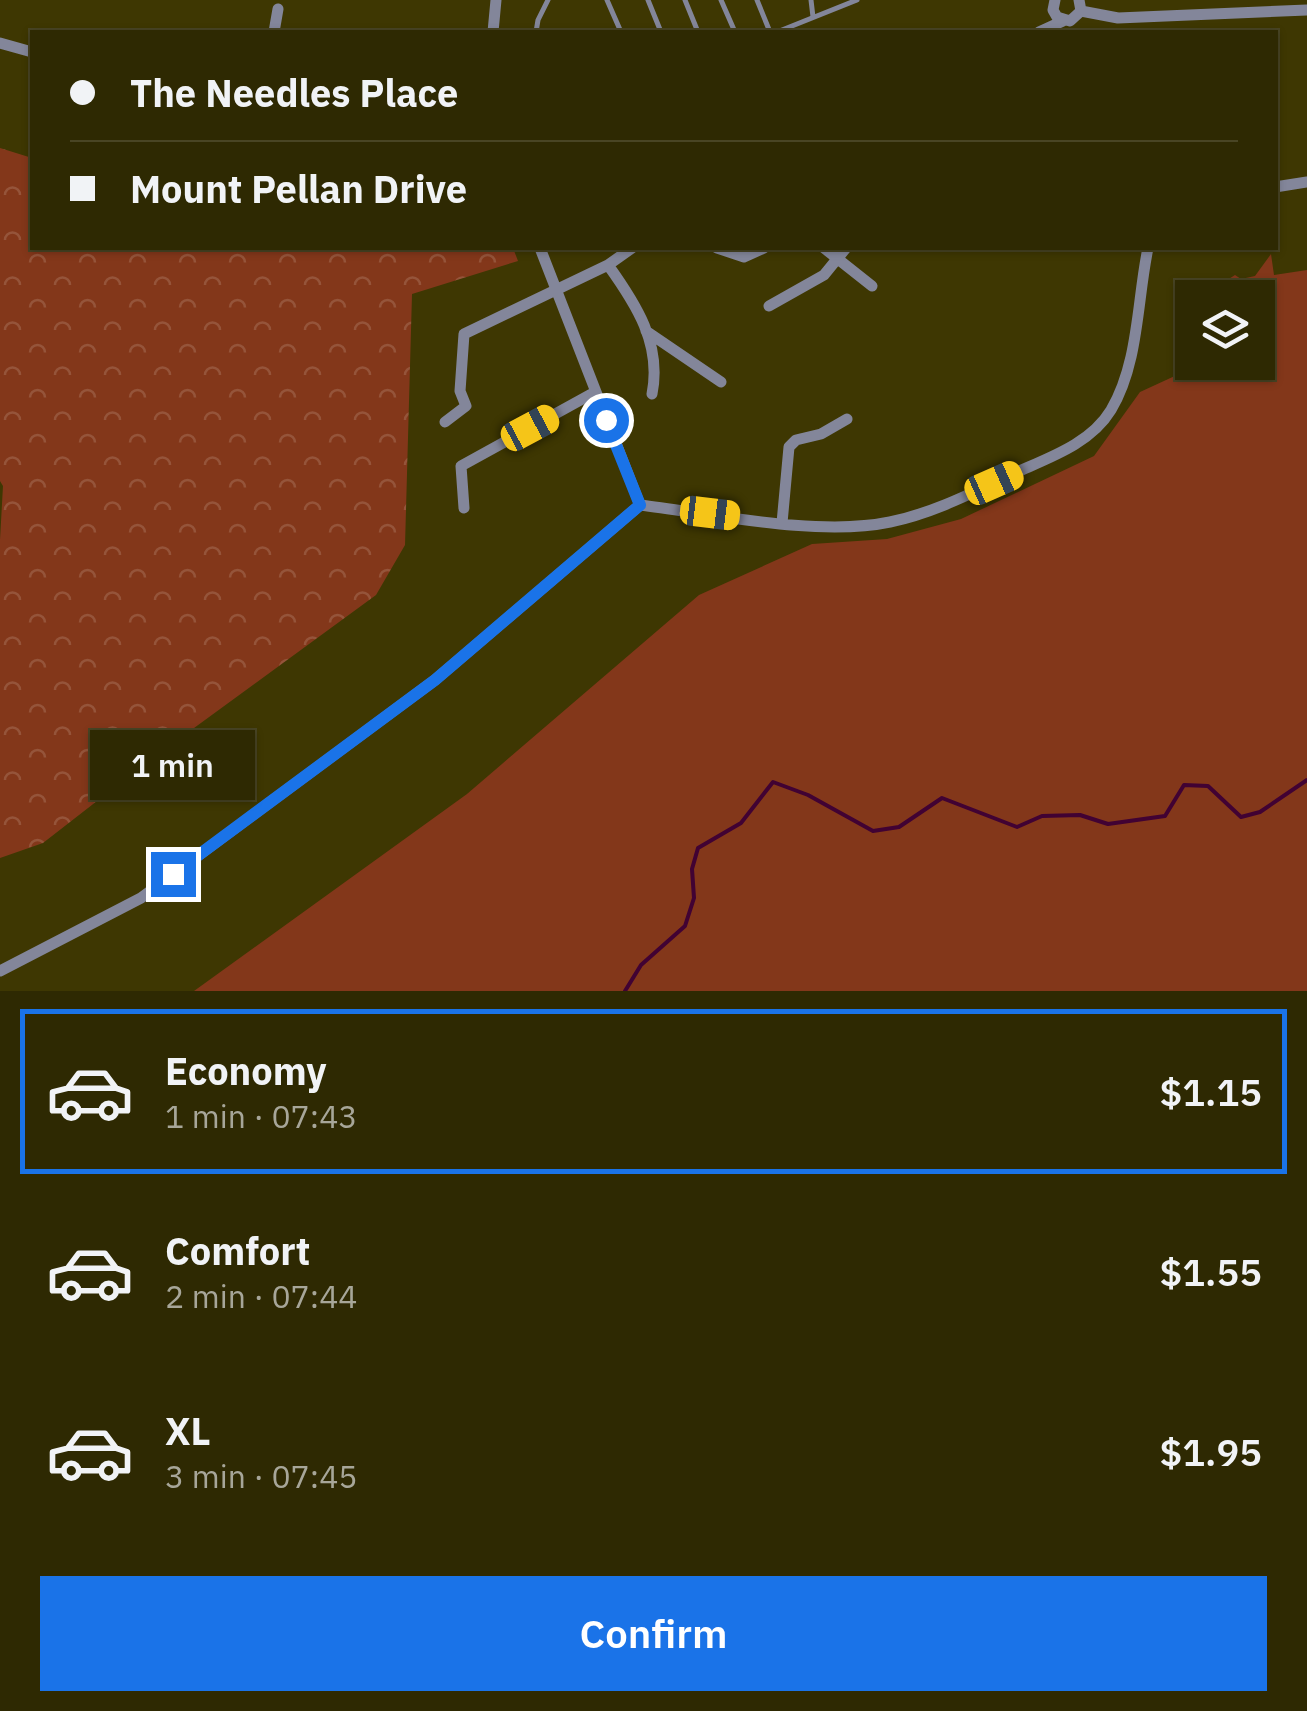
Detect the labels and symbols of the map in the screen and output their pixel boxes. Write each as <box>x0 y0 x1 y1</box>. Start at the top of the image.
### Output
route start <box>584 398 629 443</box>
car <box>496 401 564 455</box>
car <box>960 457 1028 509</box>
car <box>678 494 742 532</box>
callout: 1 min <box>90 729 256 799</box>
route end <box>151 852 196 897</box>

